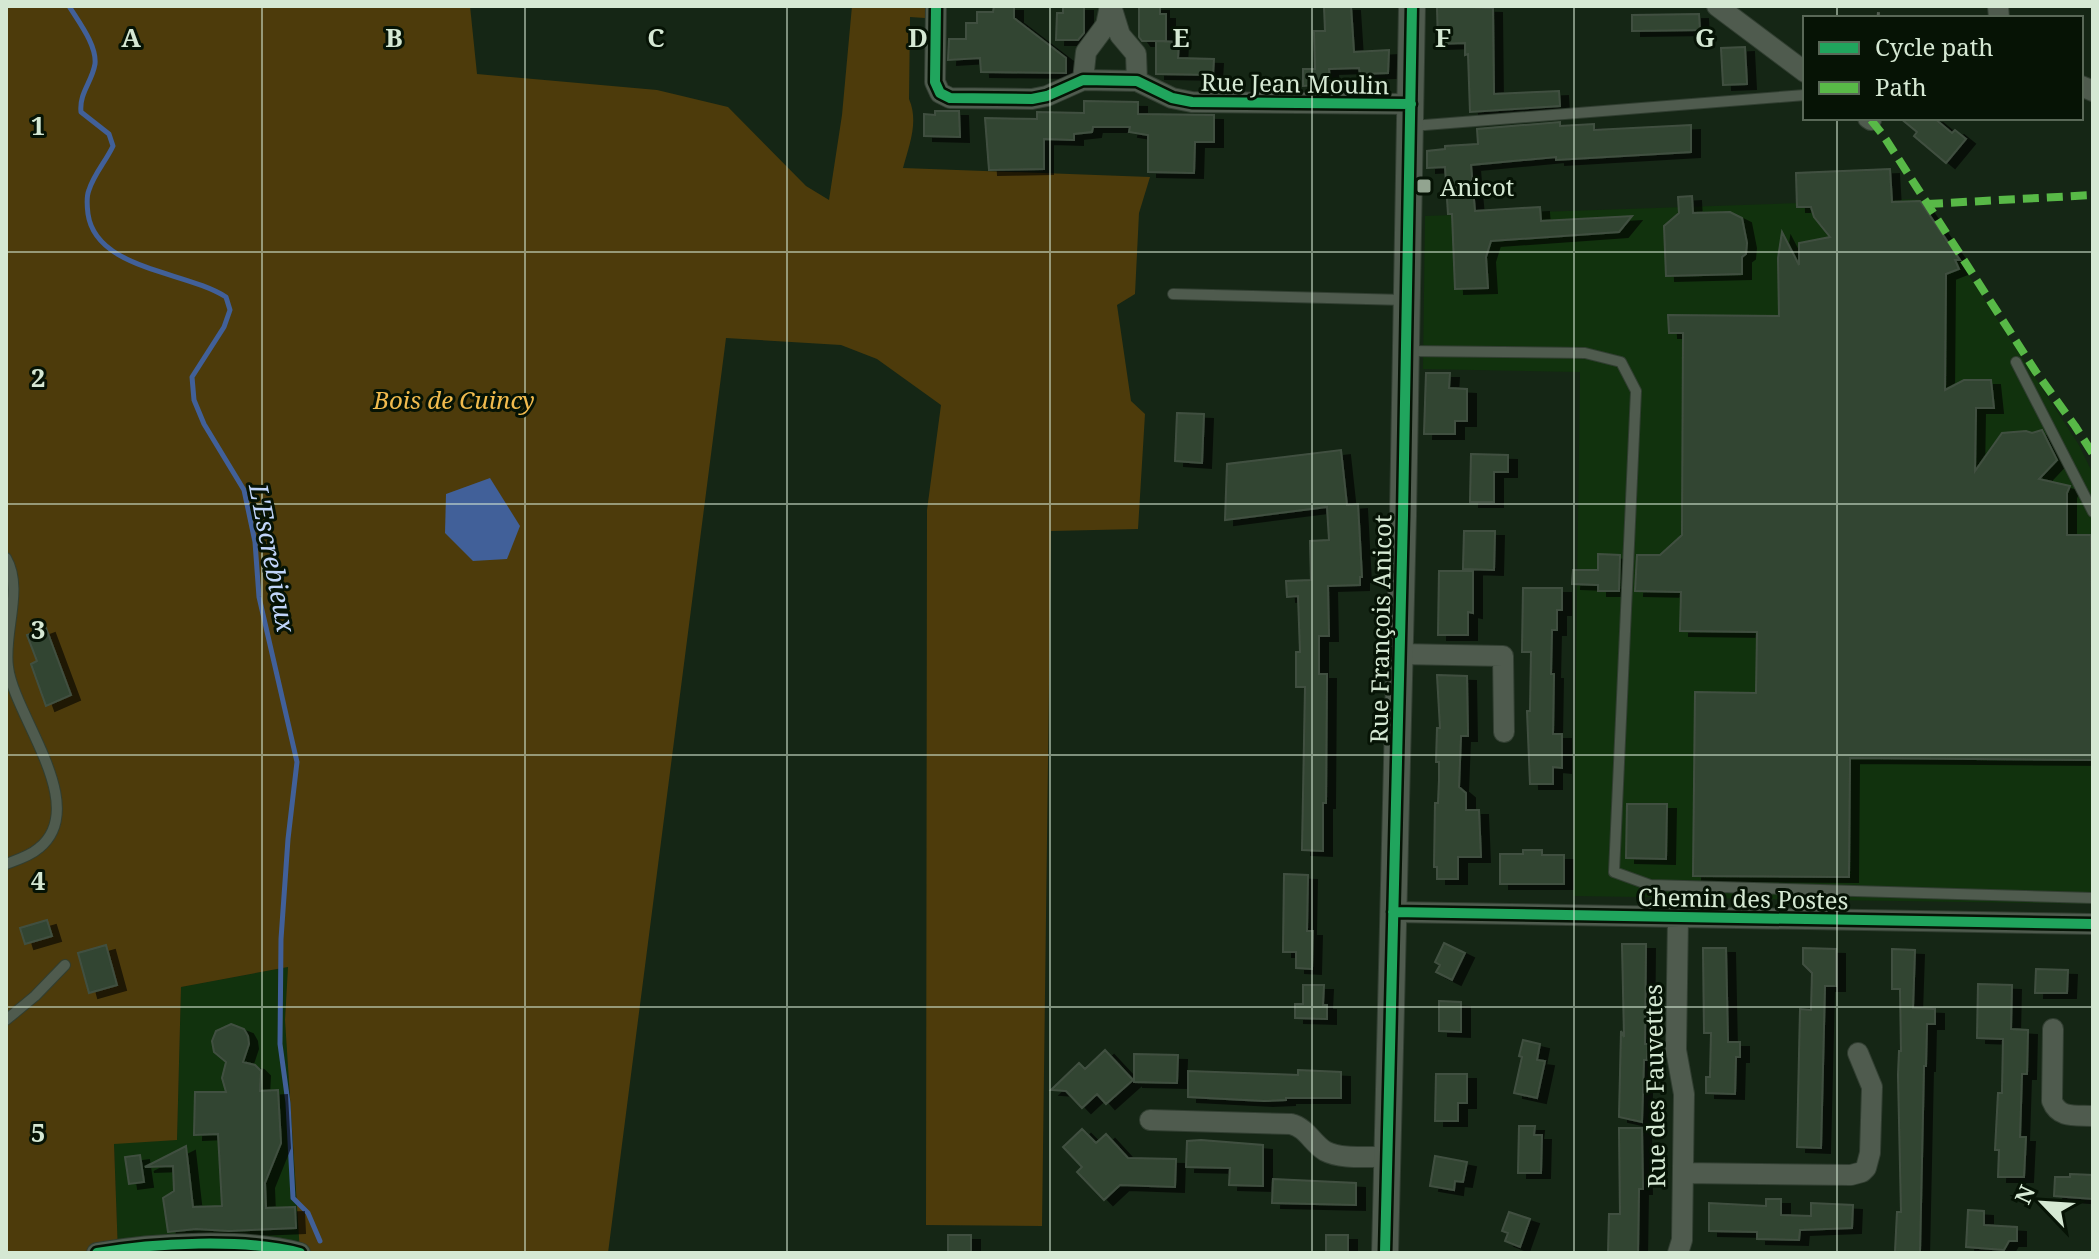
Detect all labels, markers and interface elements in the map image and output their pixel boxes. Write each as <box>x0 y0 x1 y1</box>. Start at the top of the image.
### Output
legend <box>1803 16 2083 120</box>
text: A <box>121 19 141 55</box>
text: B <box>385 19 403 55</box>
text: C <box>647 19 665 55</box>
text: D <box>908 19 928 55</box>
text: E <box>1173 19 1190 55</box>
text: F <box>1435 19 1451 55</box>
text: G <box>1695 19 1715 55</box>
text: Cycle path <box>1875 30 1994 63</box>
street label: Rue Jean Moulin <box>1200 65 1390 101</box>
text: Path <box>1875 70 1927 103</box>
text: 1 <box>31 107 45 143</box>
place label: Anicot <box>1440 170 1514 203</box>
marker: Anicot <box>1415 177 1433 195</box>
text: 2 <box>31 359 45 395</box>
park label: Bois de Cuincy <box>372 383 535 416</box>
water label: L'Escrebieux <box>241 480 305 636</box>
street label: Rue François Anicot <box>1362 514 1398 744</box>
text: 3 <box>31 611 45 647</box>
text: 4 <box>31 862 46 898</box>
street label: Chemin des Postes <box>1637 880 1849 916</box>
street label: Rue des Fauvettes <box>1636 984 1672 1188</box>
text: 5 <box>31 1114 45 1150</box>
north arrow <box>2003 1163 2083 1243</box>
text: N <box>2007 1180 2041 1208</box>

